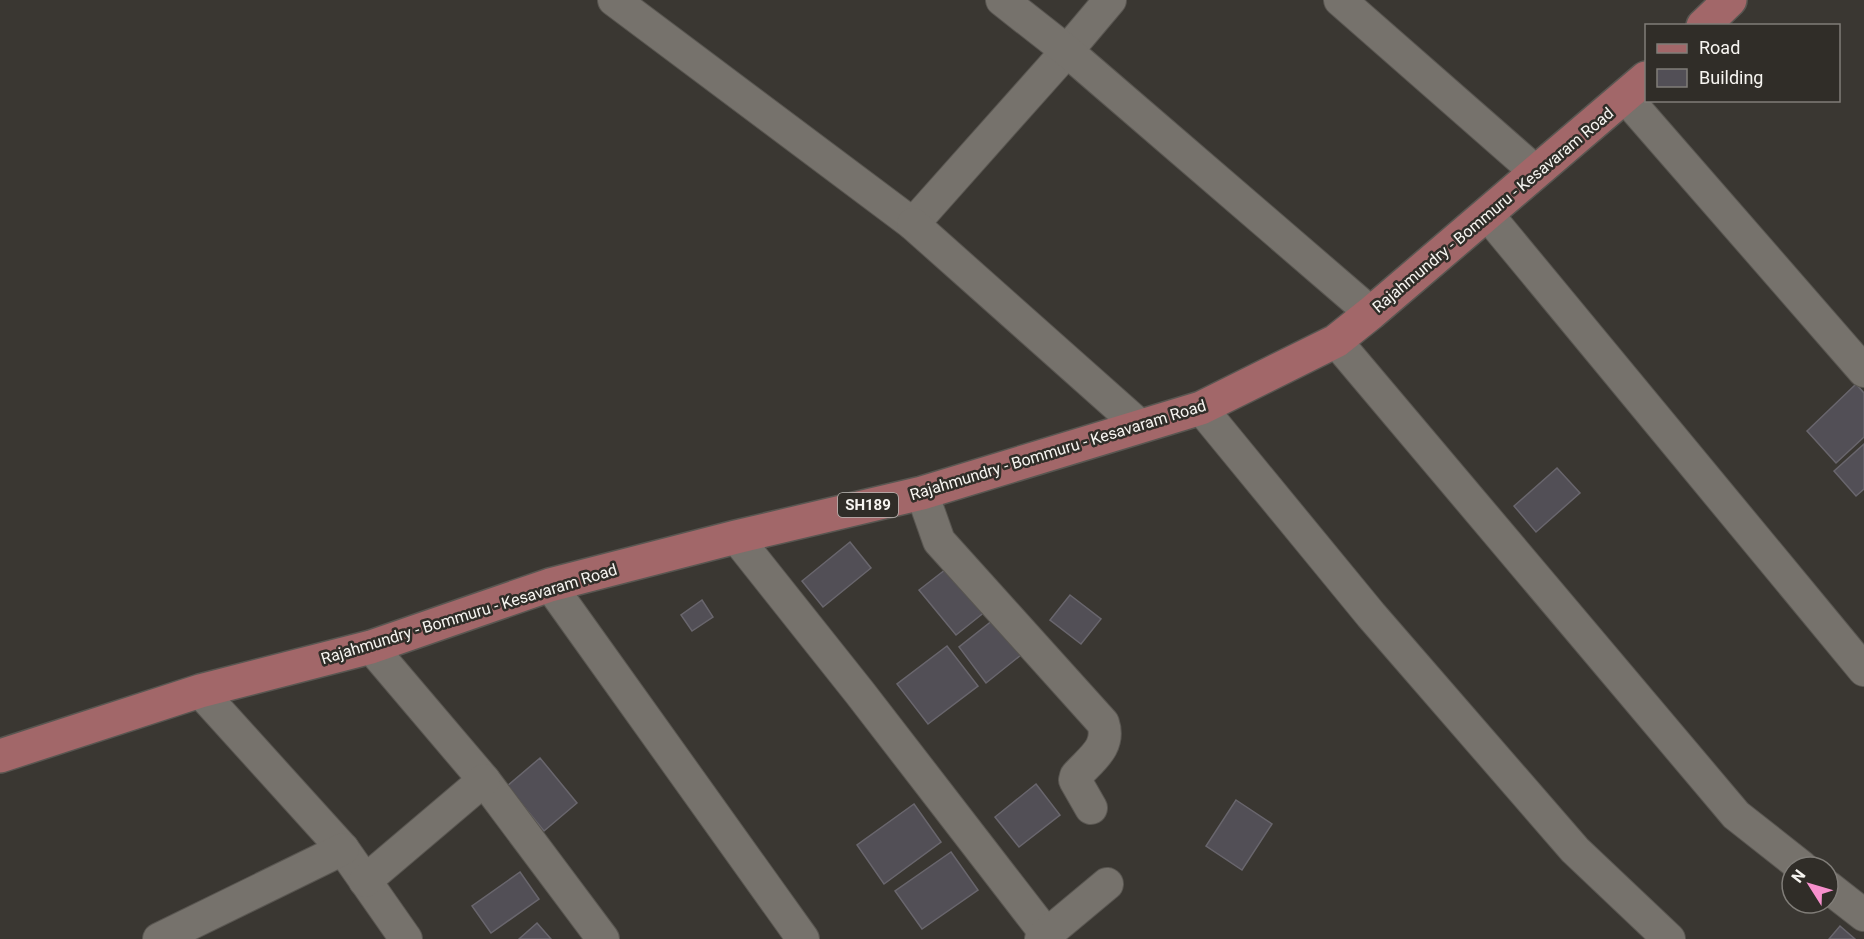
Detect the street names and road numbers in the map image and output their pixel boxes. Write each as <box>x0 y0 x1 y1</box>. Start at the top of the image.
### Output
street label: Rajahmundry - Bommuru - Kesavaram Road <box>1369 104 1617 316</box>
street label: Rajahmundry - Bommuru - Kesavaram Road <box>908 396 1208 504</box>
road number: SH189 <box>838 493 898 517</box>
street label: Rajahmundry - Bommuru - Kesavaram Road <box>319 560 619 668</box>

